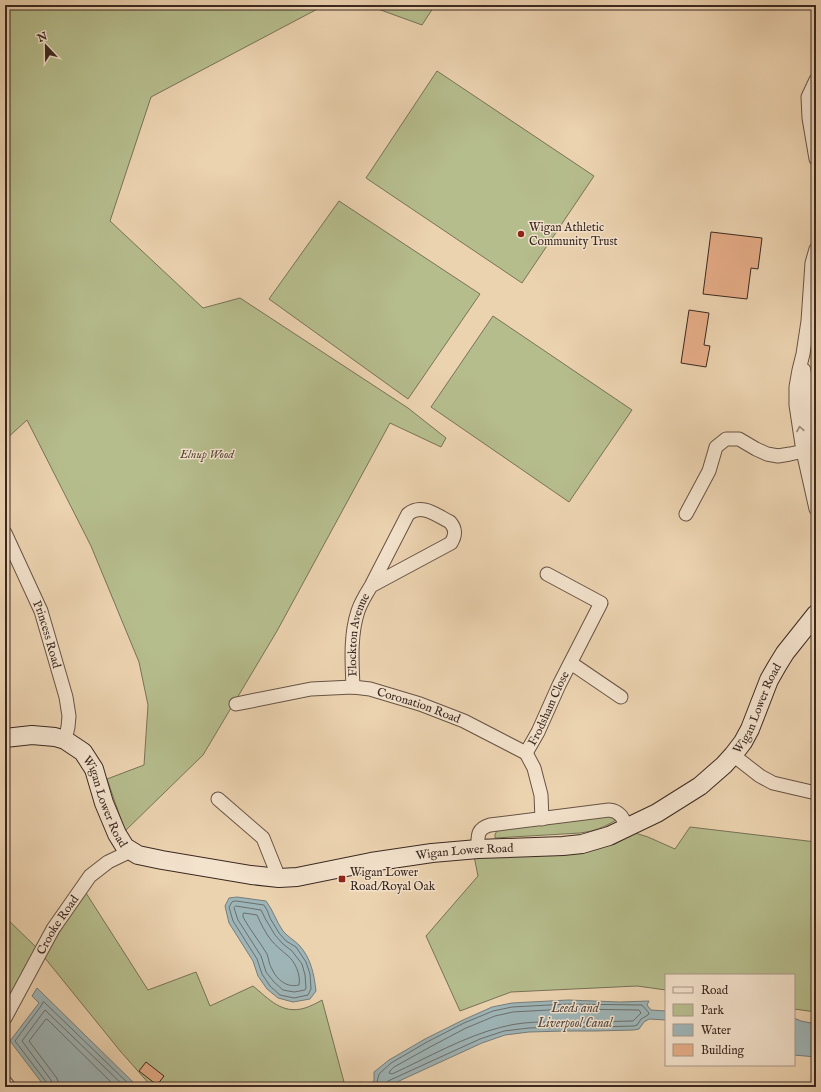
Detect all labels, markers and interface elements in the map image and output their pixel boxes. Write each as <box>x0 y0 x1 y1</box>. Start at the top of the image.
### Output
north arrow <box>26 26 66 66</box>
text: N <box>35 29 50 46</box>
place label: Wigan Athletic Community Trust <box>529 220 618 249</box>
marker: Wigan Athletic Community Trust <box>516 229 526 239</box>
one-way arrow <box>796 426 805 432</box>
park label: Elnup Wood <box>179 447 235 462</box>
street label: Flockton Avenue <box>345 590 373 677</box>
street label: Princess Road <box>30 598 65 670</box>
street label: Wigan Lower Road <box>729 660 785 756</box>
street label: Frodsham Close <box>524 668 573 748</box>
street label: Coronation Road <box>375 684 463 727</box>
street label: Wigan Lower Road <box>80 753 131 851</box>
street label: Wigan Lower Road <box>415 840 514 863</box>
place label: Wigan Lower Road/Royal Oak <box>350 865 436 894</box>
marker: Wigan Lower Road/Royal Oak <box>337 874 347 884</box>
street label: Crooke Road <box>33 892 82 957</box>
legend <box>665 974 795 1066</box>
text: Road <box>701 983 729 998</box>
water label: Leeds and Liverpool Canal <box>537 1000 613 1032</box>
text: Park <box>701 1003 724 1018</box>
text: Water <box>701 1023 732 1038</box>
text: Building <box>701 1043 745 1058</box>

